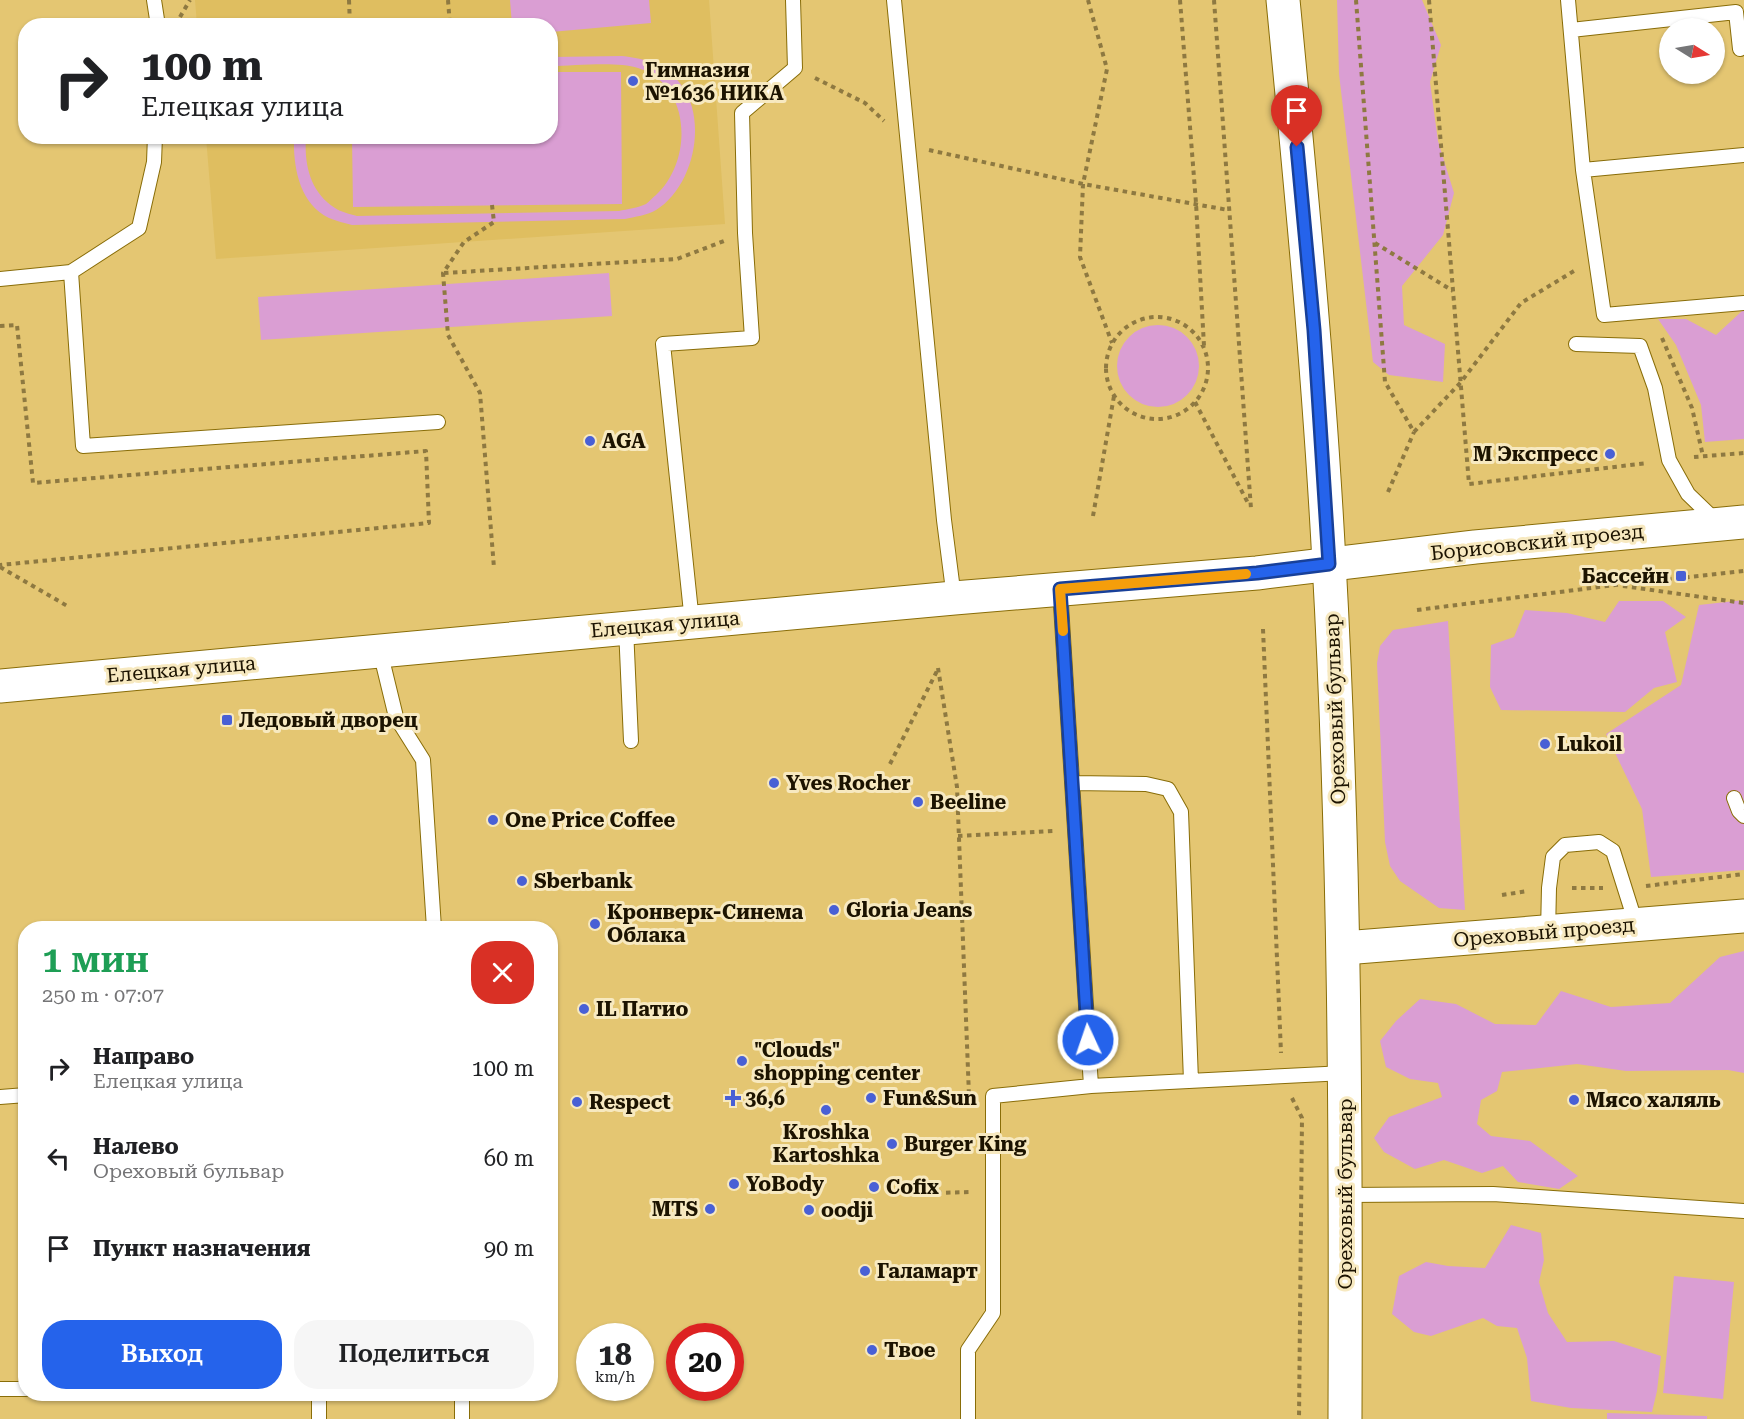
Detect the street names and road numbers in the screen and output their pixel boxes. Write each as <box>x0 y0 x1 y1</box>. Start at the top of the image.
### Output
street label: Борисовский проезд <box>1429 519 1645 565</box>
street label: Елецкая улица <box>589 605 741 642</box>
street label: Ореховый бульвар <box>1320 613 1350 805</box>
street label: Елецкая улица <box>105 650 257 687</box>
street label: Ореховый проезд <box>1452 912 1636 952</box>
street label: Ореховый бульвар <box>1333 1098 1357 1290</box>

